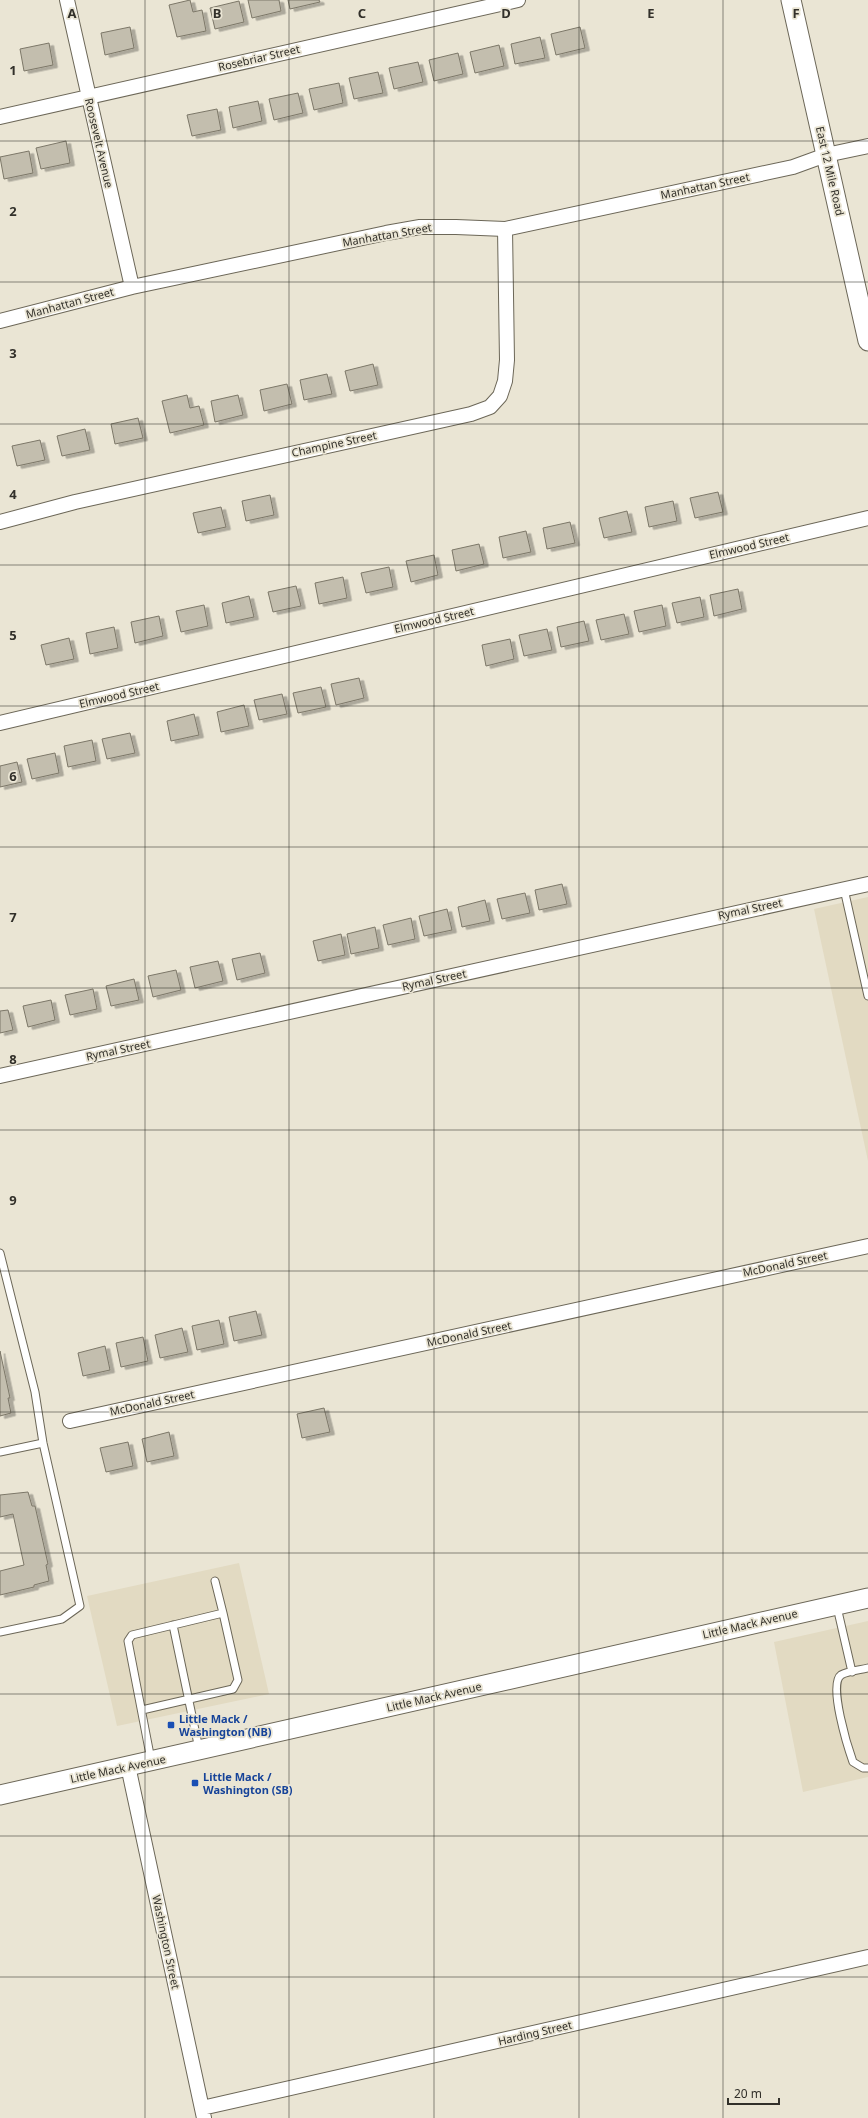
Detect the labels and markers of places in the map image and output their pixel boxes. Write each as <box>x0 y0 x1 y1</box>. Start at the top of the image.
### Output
place label: Little Mack / Washington (NB) <box>179 1711 272 1739</box>
marker: Little Mack / Washington (NB) <box>166 1720 176 1730</box>
place label: Little Mack / Washington (SB) <box>203 1769 293 1797</box>
marker: Little Mack / Washington (SB) <box>190 1778 200 1788</box>

